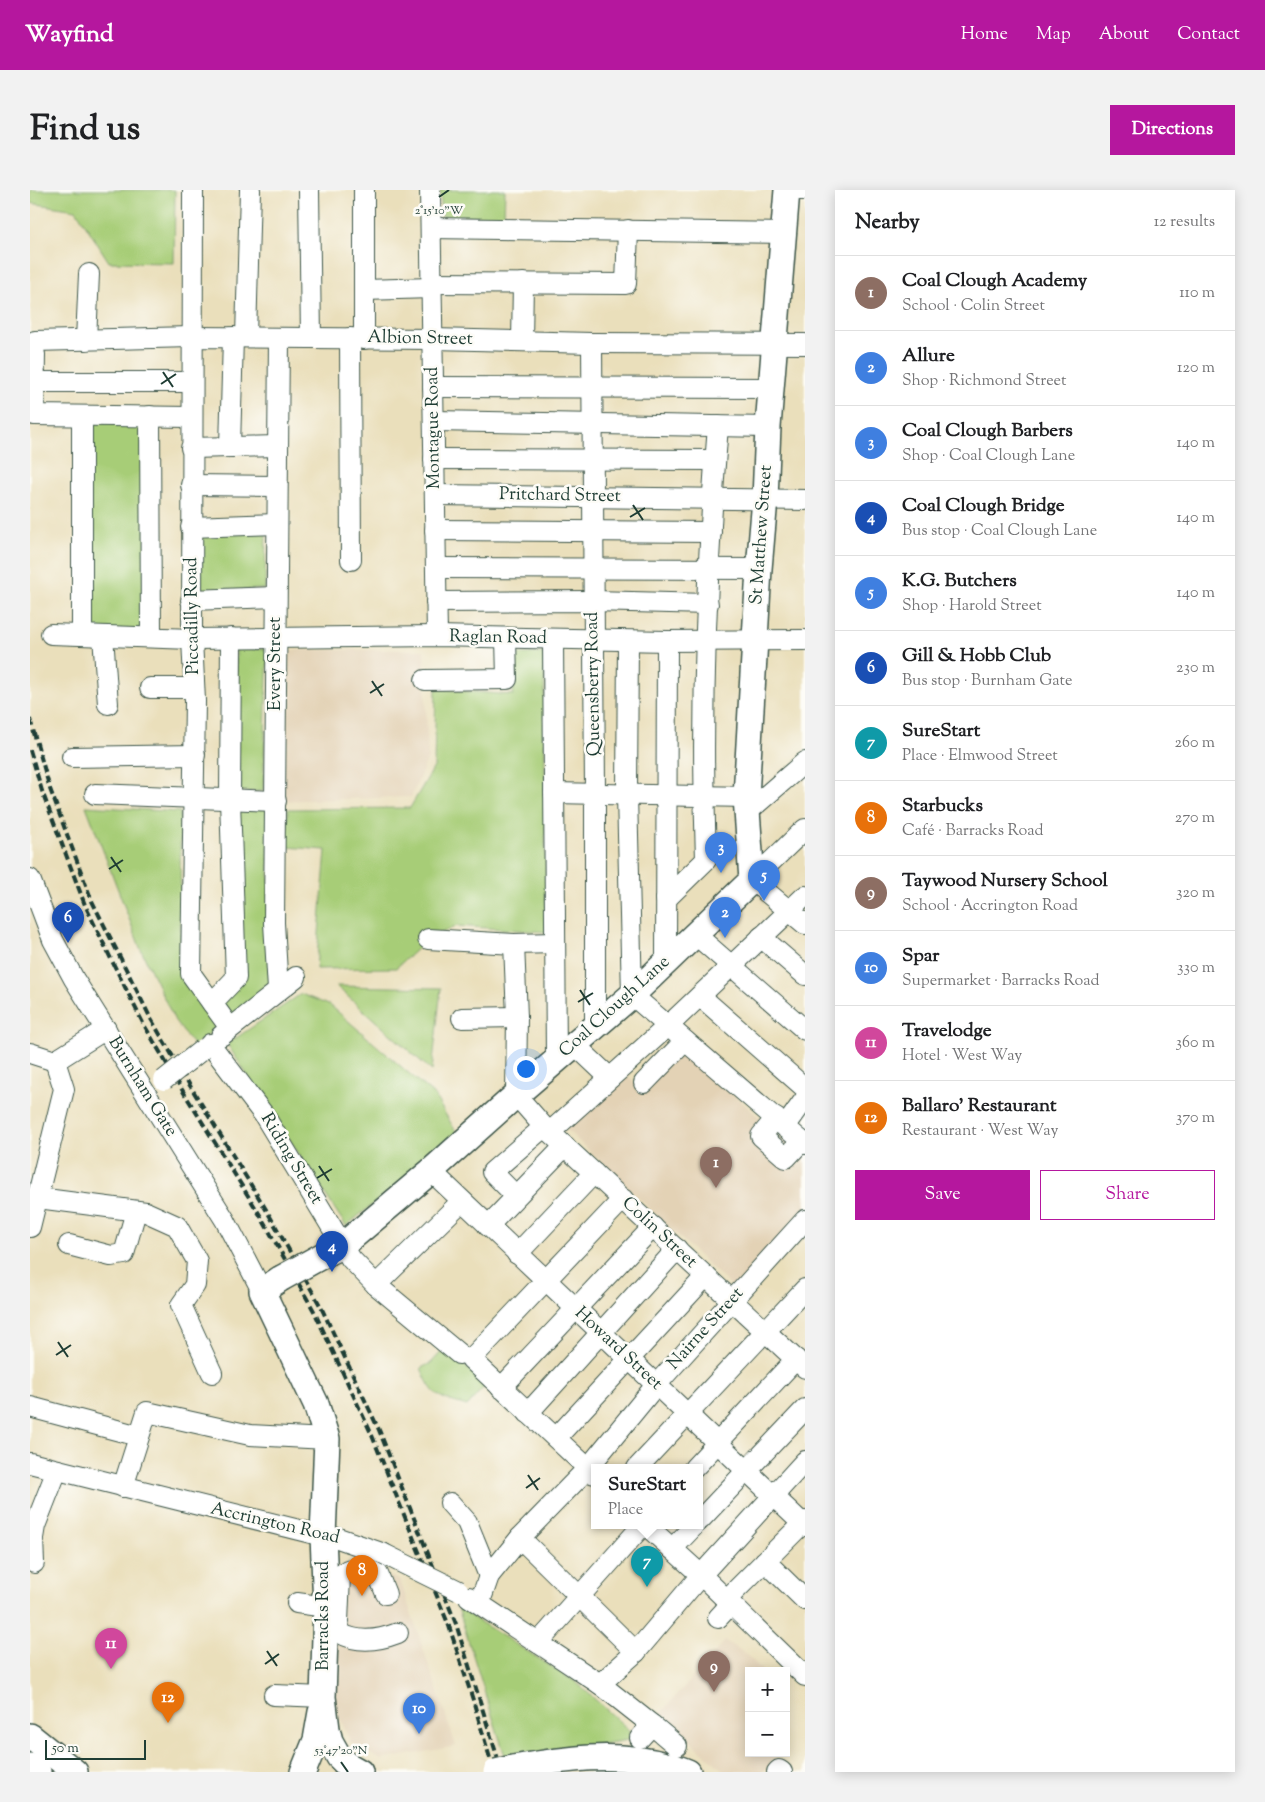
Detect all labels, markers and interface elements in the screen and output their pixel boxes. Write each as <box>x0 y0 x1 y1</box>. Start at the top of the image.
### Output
text: Wayfind <box>25 18 113 52</box>
text: Home <box>961 22 1008 48</box>
text: Map <box>1036 22 1071 48</box>
text: About <box>1099 22 1149 48</box>
text: Contact <box>1177 22 1240 48</box>
text: Find us <box>30 105 140 156</box>
button: Directions <box>1110 105 1235 155</box>
text: 2°15'10"W <box>415 202 464 220</box>
text: Nearby <box>855 208 920 238</box>
text: 12 results <box>1154 211 1215 234</box>
text: Coal Clough Academy <box>902 268 1087 295</box>
text: 1 <box>868 282 874 305</box>
text: 110 m <box>1179 282 1215 305</box>
text: School · Colin Street <box>902 295 1045 318</box>
street label: Albion Street <box>367 325 473 353</box>
text: Allure <box>902 343 955 370</box>
text: 2 <box>867 357 875 380</box>
text: 120 m <box>1177 357 1215 380</box>
street label: Montague Road <box>420 366 448 490</box>
text: Shop · Richmond Street <box>902 370 1066 393</box>
text: Coal Clough Barbers <box>902 418 1073 445</box>
text: 3 <box>868 432 874 455</box>
text: 140 m <box>1177 432 1215 455</box>
text: Shop · Coal Clough Lane <box>902 445 1075 468</box>
street label: St Matthew Street <box>744 464 780 606</box>
street label: Pritchard Street <box>499 482 621 510</box>
text: Coal Clough Bridge <box>902 493 1065 520</box>
text: 4 <box>867 507 875 530</box>
text: 140 m <box>1177 507 1215 530</box>
text: Bus stop · Coal Clough Lane <box>902 520 1097 543</box>
street label: Piccadilly Road <box>179 557 207 675</box>
text: K.G. Butchers <box>902 568 1017 595</box>
text: 5 <box>868 582 874 605</box>
text: 140 m <box>1177 582 1215 605</box>
text: Shop · Harold Street <box>902 595 1042 618</box>
street label: Queensberry Road <box>580 611 608 757</box>
street label: Every Street <box>263 617 289 711</box>
street label: Raglan Road <box>449 624 547 652</box>
text: Gill & Hobb Club <box>902 643 1051 670</box>
text: 6 <box>867 657 875 680</box>
text: 230 m <box>1176 657 1215 680</box>
text: Bus stop · Burnham Gate <box>902 670 1072 693</box>
text: SureStart <box>902 718 980 745</box>
text: 7 <box>867 732 875 755</box>
text: 260 m <box>1174 732 1215 755</box>
text: Place · Elmwood Street <box>902 745 1058 768</box>
text: Starbucks <box>902 793 983 820</box>
text: 8 <box>867 807 875 830</box>
text: 270 m <box>1175 807 1215 830</box>
text: Café · Barracks Road <box>902 820 1043 843</box>
pin: 3 <box>705 832 737 873</box>
pin: 5 <box>748 860 780 901</box>
text: Taywood Nursery School <box>902 868 1108 895</box>
text: 9 <box>867 882 875 905</box>
text: 320 m <box>1176 882 1215 905</box>
text: School · Accrington Road <box>902 895 1078 918</box>
pin: 2 <box>709 897 741 938</box>
pin: 6 <box>52 902 84 943</box>
text: Spar <box>902 943 940 970</box>
street label: Coal Clough Lane <box>554 950 676 1064</box>
text: 10 <box>864 957 878 980</box>
text: 330 m <box>1177 957 1215 980</box>
text: Supermarket · Barracks Road <box>902 970 1099 993</box>
text: Travelodge <box>902 1018 992 1045</box>
street label: Burnham Gate <box>101 1032 183 1142</box>
text: 11 <box>866 1032 876 1055</box>
text: 360 m <box>1176 1032 1215 1055</box>
text: Hotel · West Way <box>902 1045 1022 1068</box>
your location <box>513 1056 539 1082</box>
text: Ballaro' Restaurant <box>902 1093 1057 1120</box>
text: 12 <box>865 1107 877 1130</box>
text: 370 m <box>1176 1107 1215 1130</box>
street label: Riding Street <box>253 1108 329 1210</box>
text: Restaurant · West Way <box>902 1120 1058 1143</box>
pin: 1 <box>700 1147 732 1188</box>
button: Save <box>855 1170 1030 1220</box>
button: Share <box>1040 1170 1215 1220</box>
street label: Colin Street <box>615 1191 703 1275</box>
pin: 4 <box>316 1231 348 1272</box>
street label: Nairne Street <box>662 1282 750 1376</box>
street label: Howard Street <box>568 1301 668 1397</box>
popup <box>591 1464 703 1529</box>
text: SureStart <box>608 1472 686 1499</box>
street label: Accrington Road <box>208 1496 342 1552</box>
text: Place <box>608 1499 643 1522</box>
pin: 7 <box>631 1546 663 1587</box>
pin: 8 <box>346 1555 378 1596</box>
street label: Barracks Road <box>311 1561 337 1671</box>
pin: 11 <box>95 1628 127 1669</box>
pin: 9 <box>698 1651 730 1692</box>
map controls <box>745 1667 790 1757</box>
button: + <box>745 1667 790 1712</box>
pin: 12 <box>152 1682 184 1723</box>
pin: 10 <box>403 1693 435 1734</box>
button: − <box>745 1712 790 1757</box>
scale bar <box>45 1737 146 1760</box>
text: 50 m <box>52 1739 79 1759</box>
text: 53°47'20"N <box>314 1742 368 1760</box>

